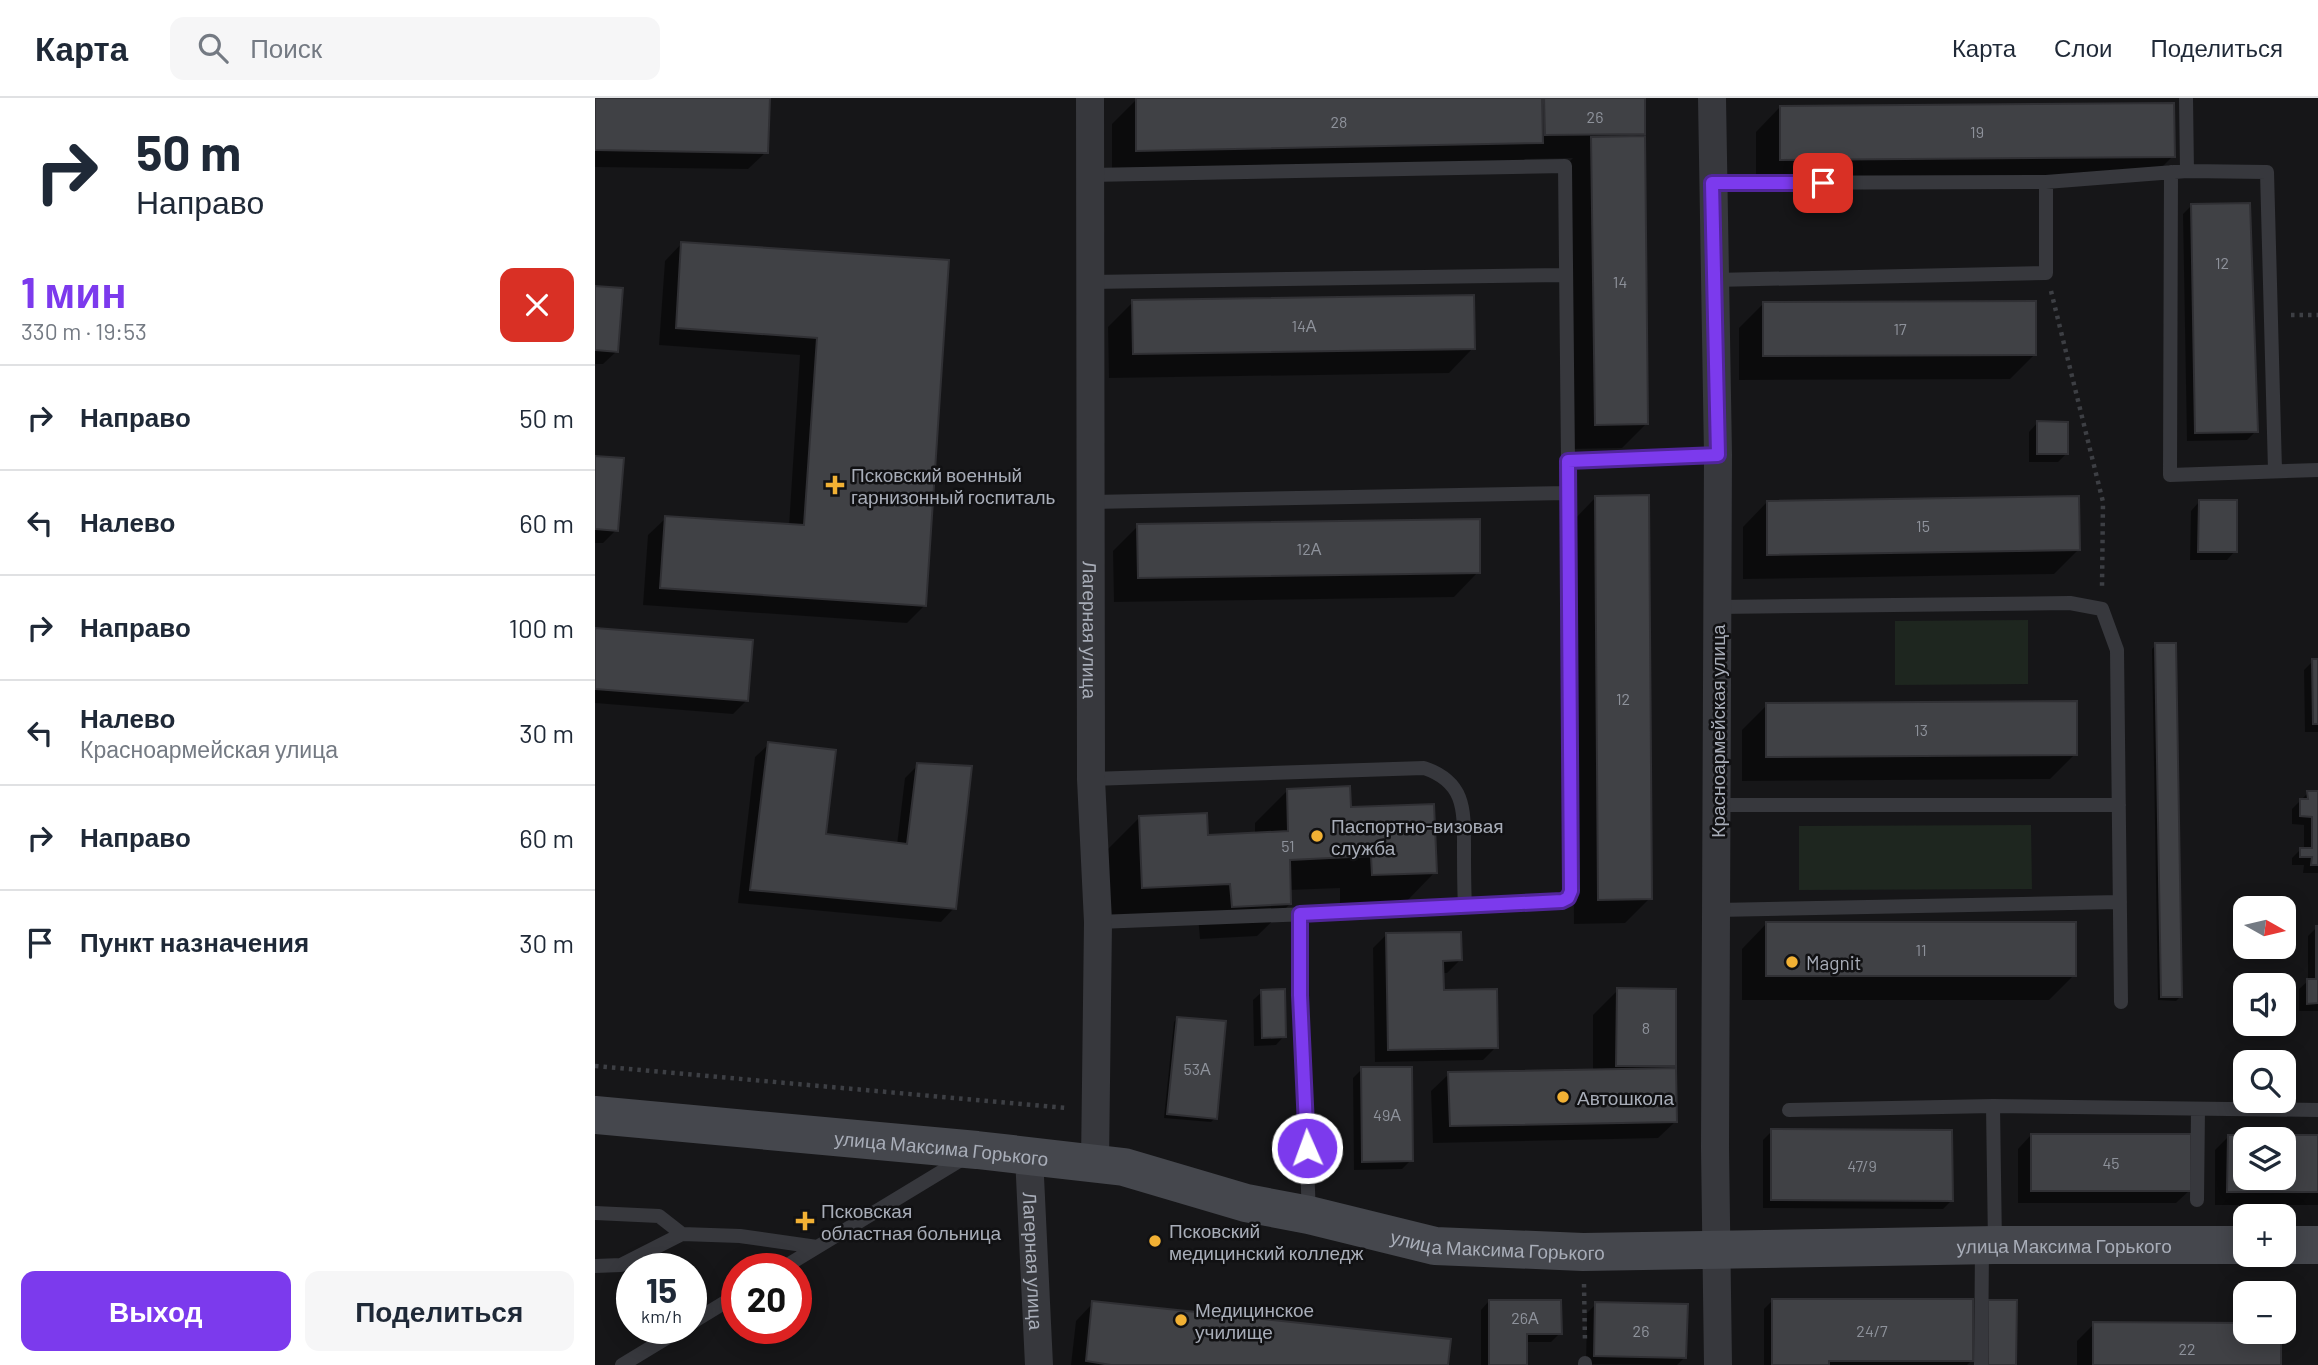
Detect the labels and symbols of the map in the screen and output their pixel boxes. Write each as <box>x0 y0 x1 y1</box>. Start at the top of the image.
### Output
house number: 26 <box>1587 107 1603 126</box>
house number: 28 <box>1331 112 1347 131</box>
house number: 19 <box>1970 122 1984 141</box>
pin <box>1793 153 1853 213</box>
house number: 12 <box>2215 253 2229 272</box>
house number: 14 <box>1613 272 1627 291</box>
house number: 14А <box>1291 316 1317 335</box>
house number: 17 <box>1893 319 1907 338</box>
place label: Псковский военный гарнизонный госпиталь <box>851 463 1055 508</box>
marker: Псковский военный гарнизонный госпиталь <box>825 475 845 495</box>
house number: 15 <box>1916 516 1930 535</box>
house number: 12А <box>1297 539 1322 558</box>
street label: Лагерная улица <box>1079 561 1102 700</box>
street label: Красноармейская улица <box>1706 624 1729 838</box>
house number: 12 <box>1616 689 1630 708</box>
house number: 13 <box>1914 720 1928 739</box>
place label: Паспортно-визовая служба <box>1331 814 1503 859</box>
marker: Паспортно-визовая служба <box>1309 828 1325 844</box>
house number: 51 <box>1281 836 1295 855</box>
north arrow <box>2233 896 2296 959</box>
house number: 11 <box>1915 940 1927 959</box>
place label: Magnit <box>1806 951 1861 974</box>
marker: Magnit <box>1784 954 1800 970</box>
house number: 8 <box>1642 1018 1650 1037</box>
house number: 53А <box>1183 1059 1211 1078</box>
place label: Автошкола <box>1577 1086 1674 1109</box>
marker: Автошкола <box>1555 1089 1571 1105</box>
house number: 49А <box>1373 1105 1401 1124</box>
position arrow <box>1270 1111 1344 1185</box>
street label: улица Максима Горького <box>833 1125 1050 1170</box>
house number: 45 <box>2102 1153 2120 1172</box>
house number: 47/9 <box>1847 1156 1877 1175</box>
street label: Лагерная улица <box>1019 1191 1049 1331</box>
place label: Псковская областная больница <box>821 1199 1002 1244</box>
marker: Псковская областная больница <box>795 1211 815 1231</box>
place label: Псковский медицинский колледж <box>1169 1219 1364 1264</box>
street label: улица Максима Горького <box>1388 1224 1605 1264</box>
marker: Псковский медицинский колледж <box>1147 1233 1163 1249</box>
street label: улица Максима Горького <box>1956 1233 2172 1257</box>
speed limit sign: 20 <box>721 1253 812 1344</box>
place label: Медицинское училище <box>1195 1298 1314 1343</box>
house number: 26А <box>1511 1308 1539 1327</box>
marker: Медицинское училище <box>1173 1312 1189 1328</box>
house number: 26 <box>1633 1321 1649 1340</box>
house number: 24/7 <box>1856 1321 1888 1340</box>
house number: 22 <box>2178 1339 2196 1358</box>

